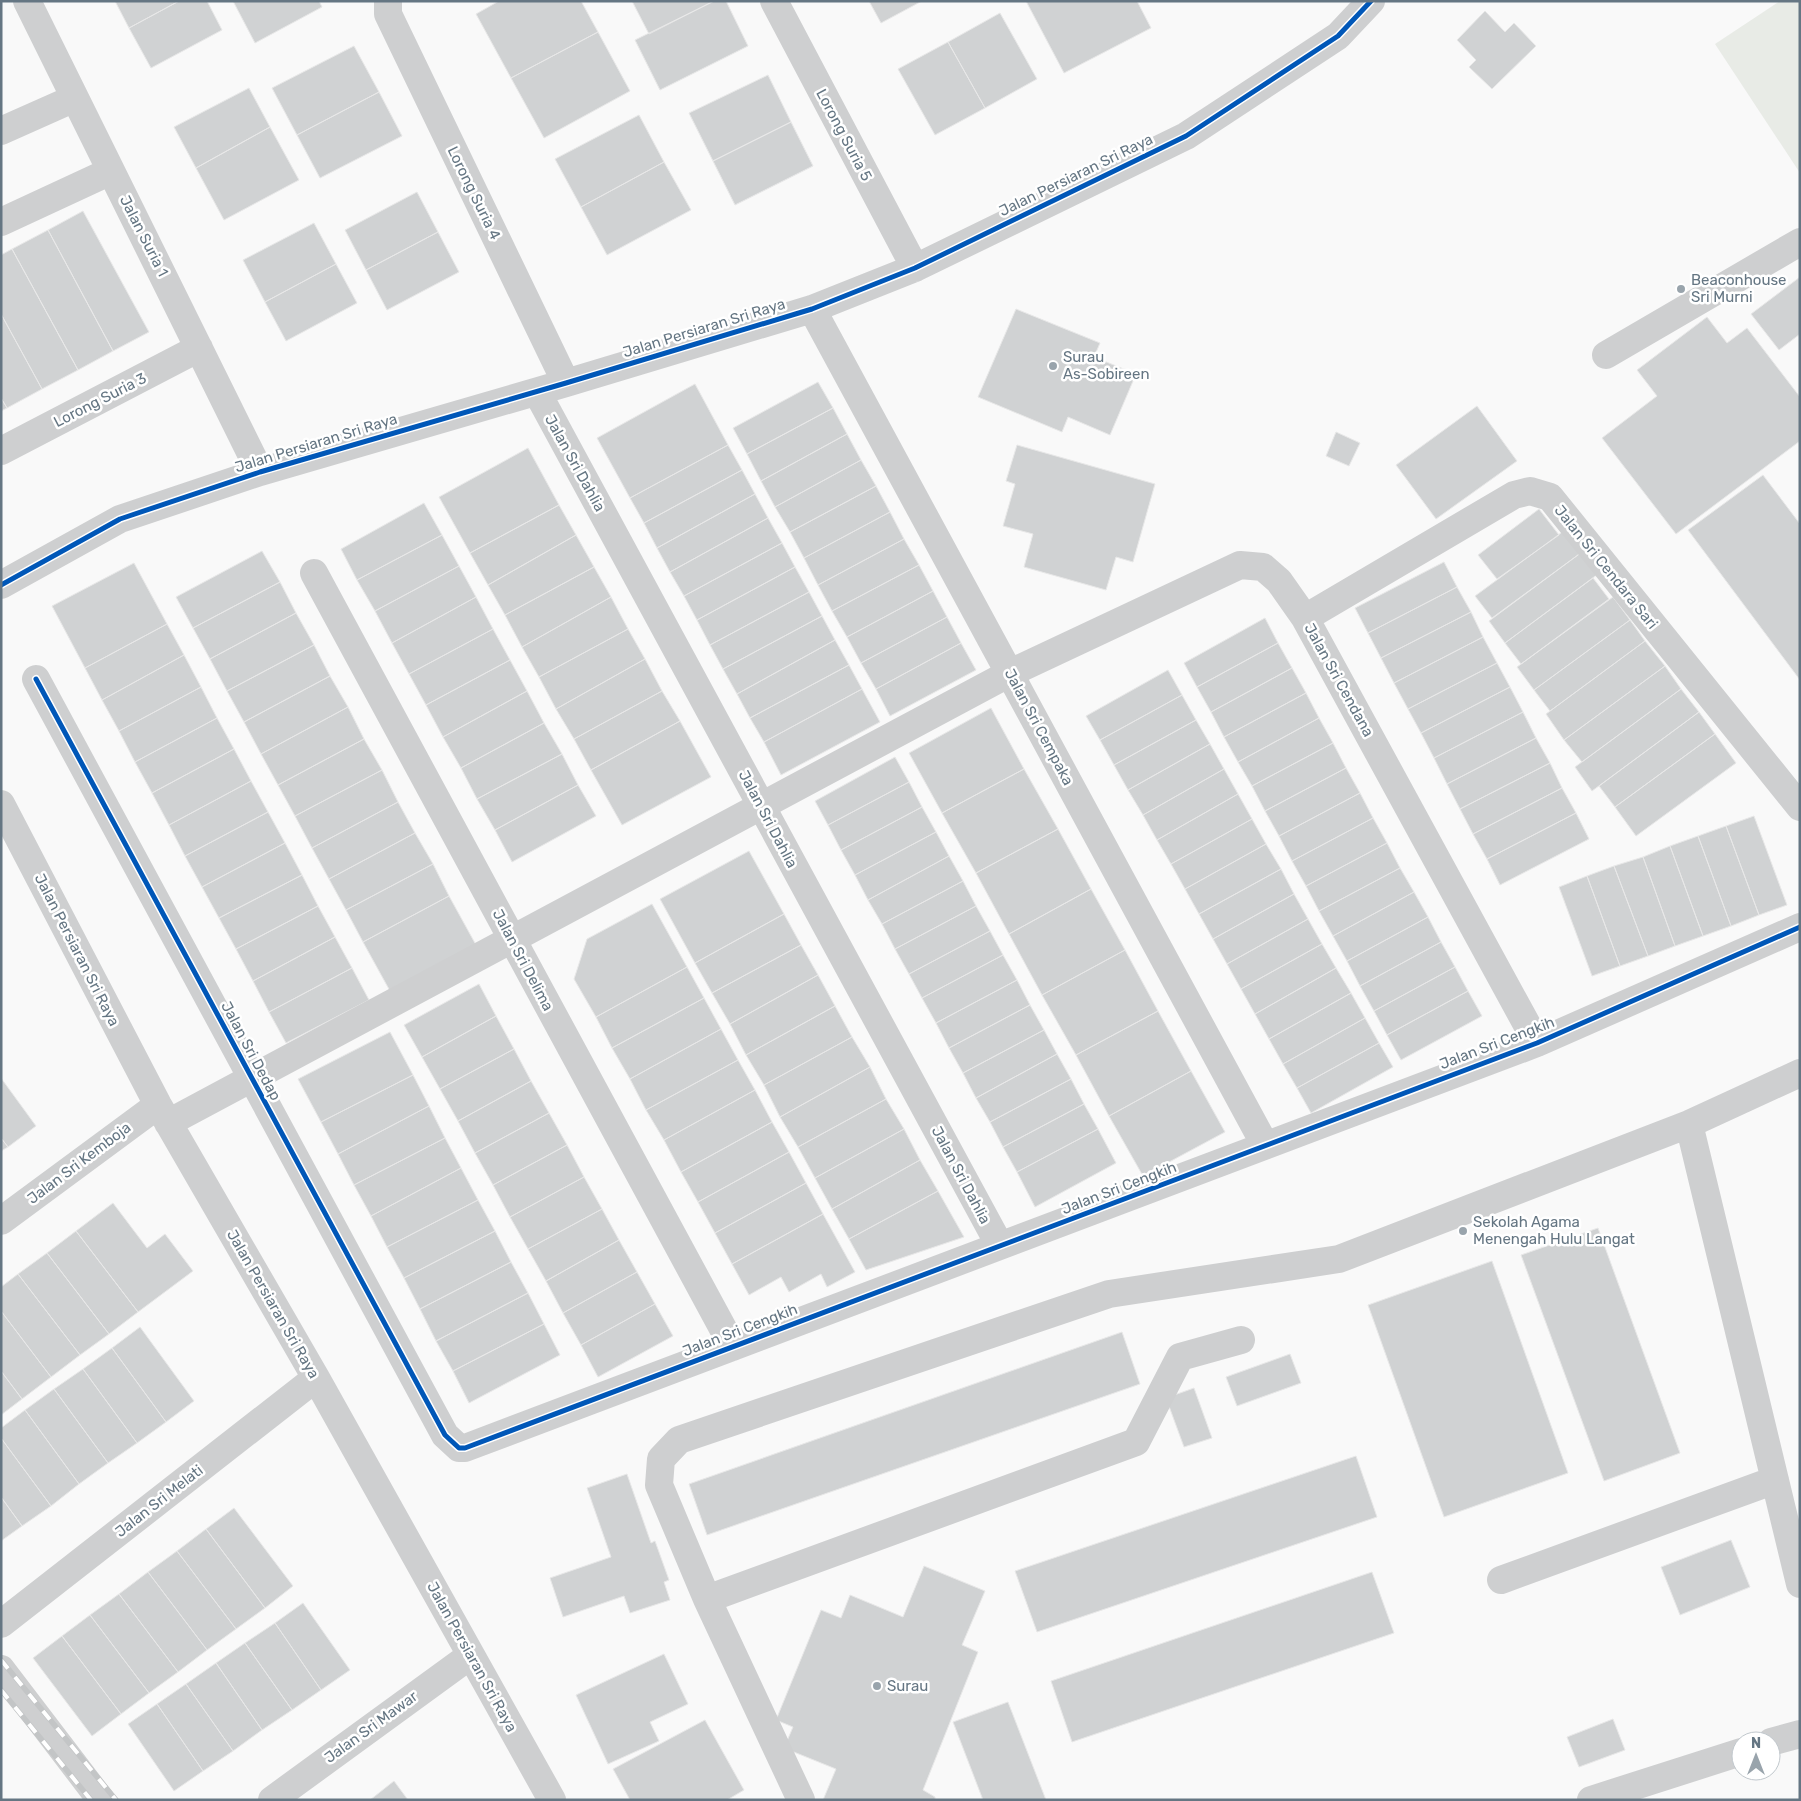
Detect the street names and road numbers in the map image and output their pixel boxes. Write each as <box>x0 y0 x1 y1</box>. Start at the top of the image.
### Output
street label: Lorong Suria 5 <box>812 86 876 184</box>
street label: Jalan Persiaran Sri Raya <box>996 130 1156 220</box>
street label: Lorong Suria 4 <box>444 143 504 243</box>
street label: Jalan Suria 1 <box>116 192 172 280</box>
street label: Jalan Persiaran Sri Raya <box>621 295 787 361</box>
street label: Lorong Suria 3 <box>51 369 149 431</box>
street label: Jalan Persiaran Sri Raya <box>233 410 399 476</box>
street label: Jalan Sri Dahlia <box>541 411 609 515</box>
street label: Jalan Sri Cendara Sari <box>1551 502 1661 632</box>
street label: Jalan Sri Cendana <box>1300 620 1378 740</box>
street label: Jalan Sri Cempaka <box>1001 666 1077 788</box>
street label: Jalan Sri Dahlia <box>735 767 801 871</box>
street label: Jalan Persiaran Sri Raya <box>31 871 123 1029</box>
street label: Jalan Sri Delima <box>489 906 557 1014</box>
street label: Jalan Sri Dedap <box>217 998 285 1104</box>
street label: Jalan Sri Cengkih <box>1437 1013 1557 1073</box>
street label: Jalan Sri Kemboja <box>24 1118 134 1208</box>
street label: Jalan Sri Dahlia <box>928 1123 994 1227</box>
street label: Jalan Sri Cengkih <box>1059 1158 1179 1218</box>
street label: Jalan Persiaran Sri Raya <box>223 1226 323 1382</box>
street label: Jalan Sri Cengkih <box>680 1300 800 1360</box>
street label: Jalan Sri Melati <box>112 1461 206 1541</box>
street label: Jalan Persiaran Sri Raya <box>423 1579 521 1735</box>
street label: Jalan Sri Mawar <box>321 1687 421 1767</box>

